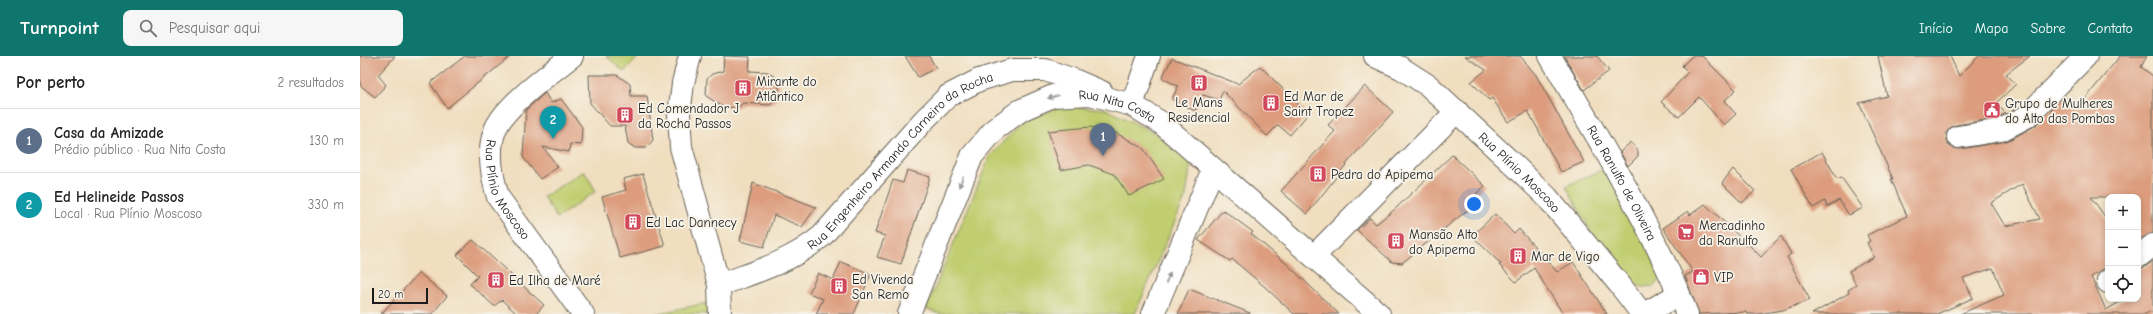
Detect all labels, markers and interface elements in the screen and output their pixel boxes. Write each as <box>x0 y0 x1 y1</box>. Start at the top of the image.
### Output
search box <box>123 10 403 46</box>
text: Turnpoint <box>20 17 99 39</box>
icon: search <box>137 17 159 39</box>
text: Pesquisar aqui <box>169 19 260 37</box>
text: Início <box>1919 20 1953 37</box>
text: Mapa <box>1975 20 2008 37</box>
text: Sobre <box>2030 20 2065 37</box>
text: Contato <box>2087 20 2133 37</box>
street label: Rua Engenheiro Armando Carneiro da Rocha <box>804 69 995 253</box>
text: Por perto <box>16 73 85 92</box>
building icon: Le Mans Residencial <box>1189 73 1209 93</box>
place label: Mirante do Atlântico <box>756 74 817 104</box>
text: 2 resultados <box>277 75 344 90</box>
building icon: Mirante do Atlântico <box>733 78 753 98</box>
street label: Rua Nita Costa <box>1078 87 1158 126</box>
place label: Ed Mar de Saint Tropez <box>1284 89 1354 119</box>
building icon: Ed Mar de Saint Tropez <box>1261 93 1281 113</box>
one-way arrow <box>1047 95 1059 101</box>
place label: Le Mans Residencial <box>1168 95 1230 125</box>
place label: Grupo de Mulheres do Alto das Pombas <box>2005 96 2115 126</box>
public building icon: Grupo de Mulheres do Alto das Pombas <box>1982 100 2002 120</box>
place label: Ed Comendador J da Rocha Passos <box>638 101 739 131</box>
building icon: Ed Comendador J da Rocha Passos <box>615 105 635 125</box>
pin: 2 <box>540 106 566 139</box>
pin: 1 <box>1090 123 1116 156</box>
street label: Rua Ranulfo de Oliveira <box>1584 123 1660 243</box>
text: Casa da Amizade <box>54 124 164 142</box>
street label: Rua Plínio Moscoso <box>1475 129 1563 215</box>
text: 1 <box>26 133 32 148</box>
text: 130 m <box>309 133 344 148</box>
street label: Rua Plínio Moscoso <box>483 139 533 242</box>
text: Prédio público · Rua Nita Costa <box>54 142 226 157</box>
building icon: Pedra do Apipema <box>1308 164 1328 184</box>
place label: Pedra do Apipema <box>1331 167 1434 182</box>
one-way arrow <box>958 176 965 188</box>
text: Ed Helineide Passos <box>54 188 184 206</box>
your location <box>1464 194 1484 214</box>
map controls <box>2105 194 2141 302</box>
button: + <box>2105 194 2141 230</box>
text: 2 <box>26 197 32 212</box>
text: 330 m <box>308 197 344 212</box>
text: Local · Rua Plínio Moscoso <box>54 206 202 221</box>
building icon: Ed Lac Dannecy <box>623 212 643 232</box>
place label: Ed Lac Dannecy <box>646 215 737 230</box>
place label: Mercadinho da Ranulfo <box>1699 218 1765 248</box>
supermarket icon: Mercadinho da Ranulfo <box>1676 222 1696 242</box>
place label: Mansão Alto do Apipema <box>1409 227 1478 257</box>
button: − <box>2105 230 2141 266</box>
building icon: Mansão Alto do Apipema <box>1386 231 1406 251</box>
building icon: Mar de Vigo <box>1508 246 1528 266</box>
place label: Mar de Vigo <box>1531 249 1600 264</box>
button: locate <box>2105 266 2141 302</box>
shop icon: VIP <box>1691 267 1711 287</box>
building icon: Ed Ilha de Maré <box>486 270 506 290</box>
place label: VIP <box>1714 270 1733 285</box>
place label: Ed Vivenda San Remo <box>852 272 913 302</box>
one-way arrow <box>1165 272 1171 284</box>
place label: Ed Ilha de Maré <box>509 273 601 288</box>
building icon: Ed Vivenda San Remo <box>829 276 849 296</box>
scale bar <box>372 286 428 305</box>
text: 20 m <box>378 288 403 301</box>

